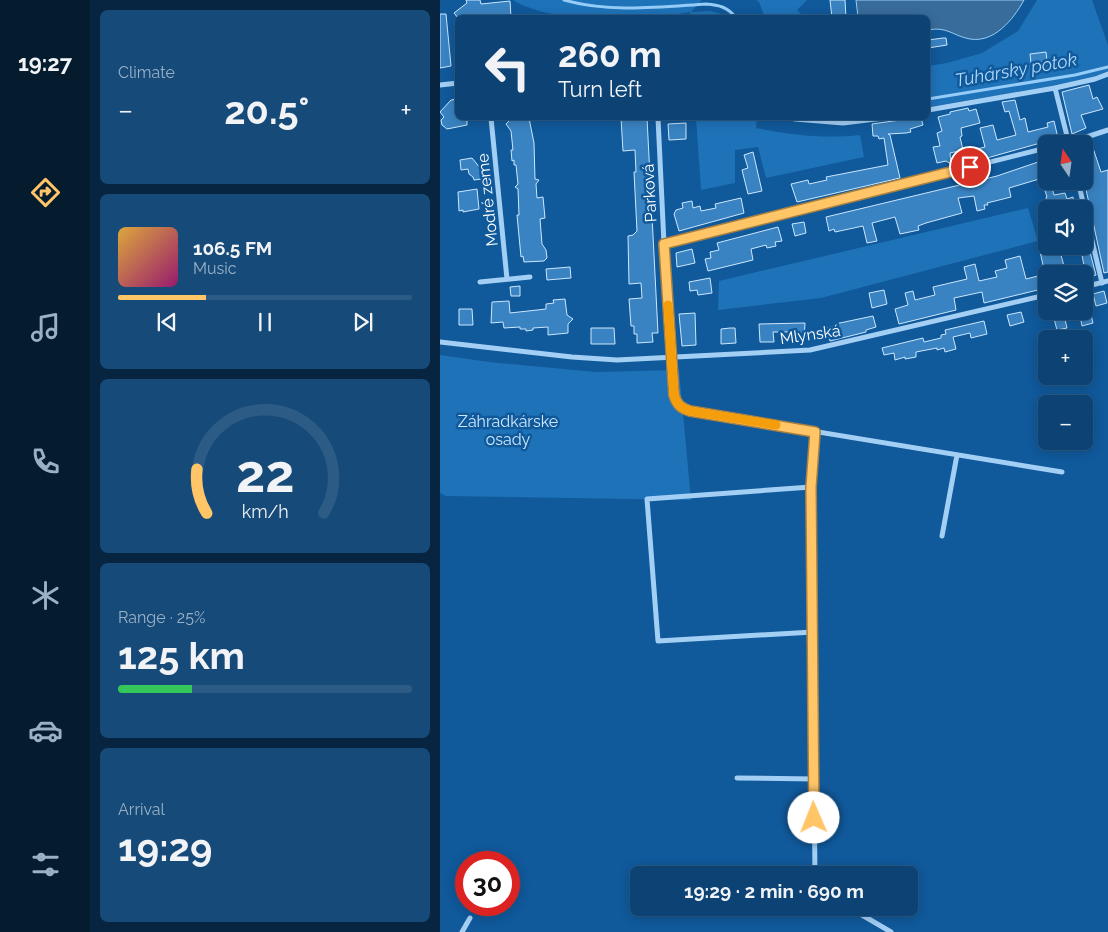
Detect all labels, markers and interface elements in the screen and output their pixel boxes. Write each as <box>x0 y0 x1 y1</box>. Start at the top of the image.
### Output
text: 260 m <box>558 34 661 75</box>
icon: left <box>475 35 540 100</box>
water label: Tuhársky potok <box>953 48 1079 91</box>
text: 19:27 <box>18 50 72 76</box>
text: Climate <box>118 63 175 82</box>
text: Turn left <box>558 76 642 102</box>
text: 20.5° <box>224 88 309 133</box>
text: − <box>118 94 133 127</box>
text: + <box>400 94 412 127</box>
north arrow <box>1038 135 1092 190</box>
map controls <box>1038 135 1093 450</box>
pin <box>949 146 991 188</box>
street label: Modré zeme <box>473 153 502 247</box>
icon: arrive <box>956 153 984 181</box>
street label: Parková <box>638 163 661 223</box>
icon: directions <box>28 175 63 210</box>
button: sound <box>1038 200 1093 255</box>
text: 106.5 FM <box>193 237 272 259</box>
text: Music <box>193 259 237 278</box>
button: layers <box>1038 265 1093 320</box>
icon: previous <box>153 308 181 336</box>
icon: pause <box>251 308 279 336</box>
icon: next <box>349 308 377 336</box>
icon: music <box>28 310 63 345</box>
street label: Mlynská <box>779 321 842 348</box>
button: + <box>1038 330 1093 385</box>
button: − <box>1038 395 1093 450</box>
park label: Záhradkárske osady <box>458 412 558 449</box>
text: 22 <box>236 443 294 504</box>
icon: phone <box>28 444 63 479</box>
text: km/h <box>241 501 289 522</box>
icon: climate <box>28 578 63 613</box>
text: Range · 25% <box>118 608 205 627</box>
text: 125 km <box>118 633 245 678</box>
icon: car <box>28 713 63 748</box>
position arrow <box>787 791 839 843</box>
text: Arrival <box>118 800 165 819</box>
text: 19:29 <box>118 825 212 870</box>
icon: filters <box>28 847 63 882</box>
speed limit sign: 30 <box>455 851 520 916</box>
text: 19:29 · 2 min · 690 m <box>684 880 864 902</box>

